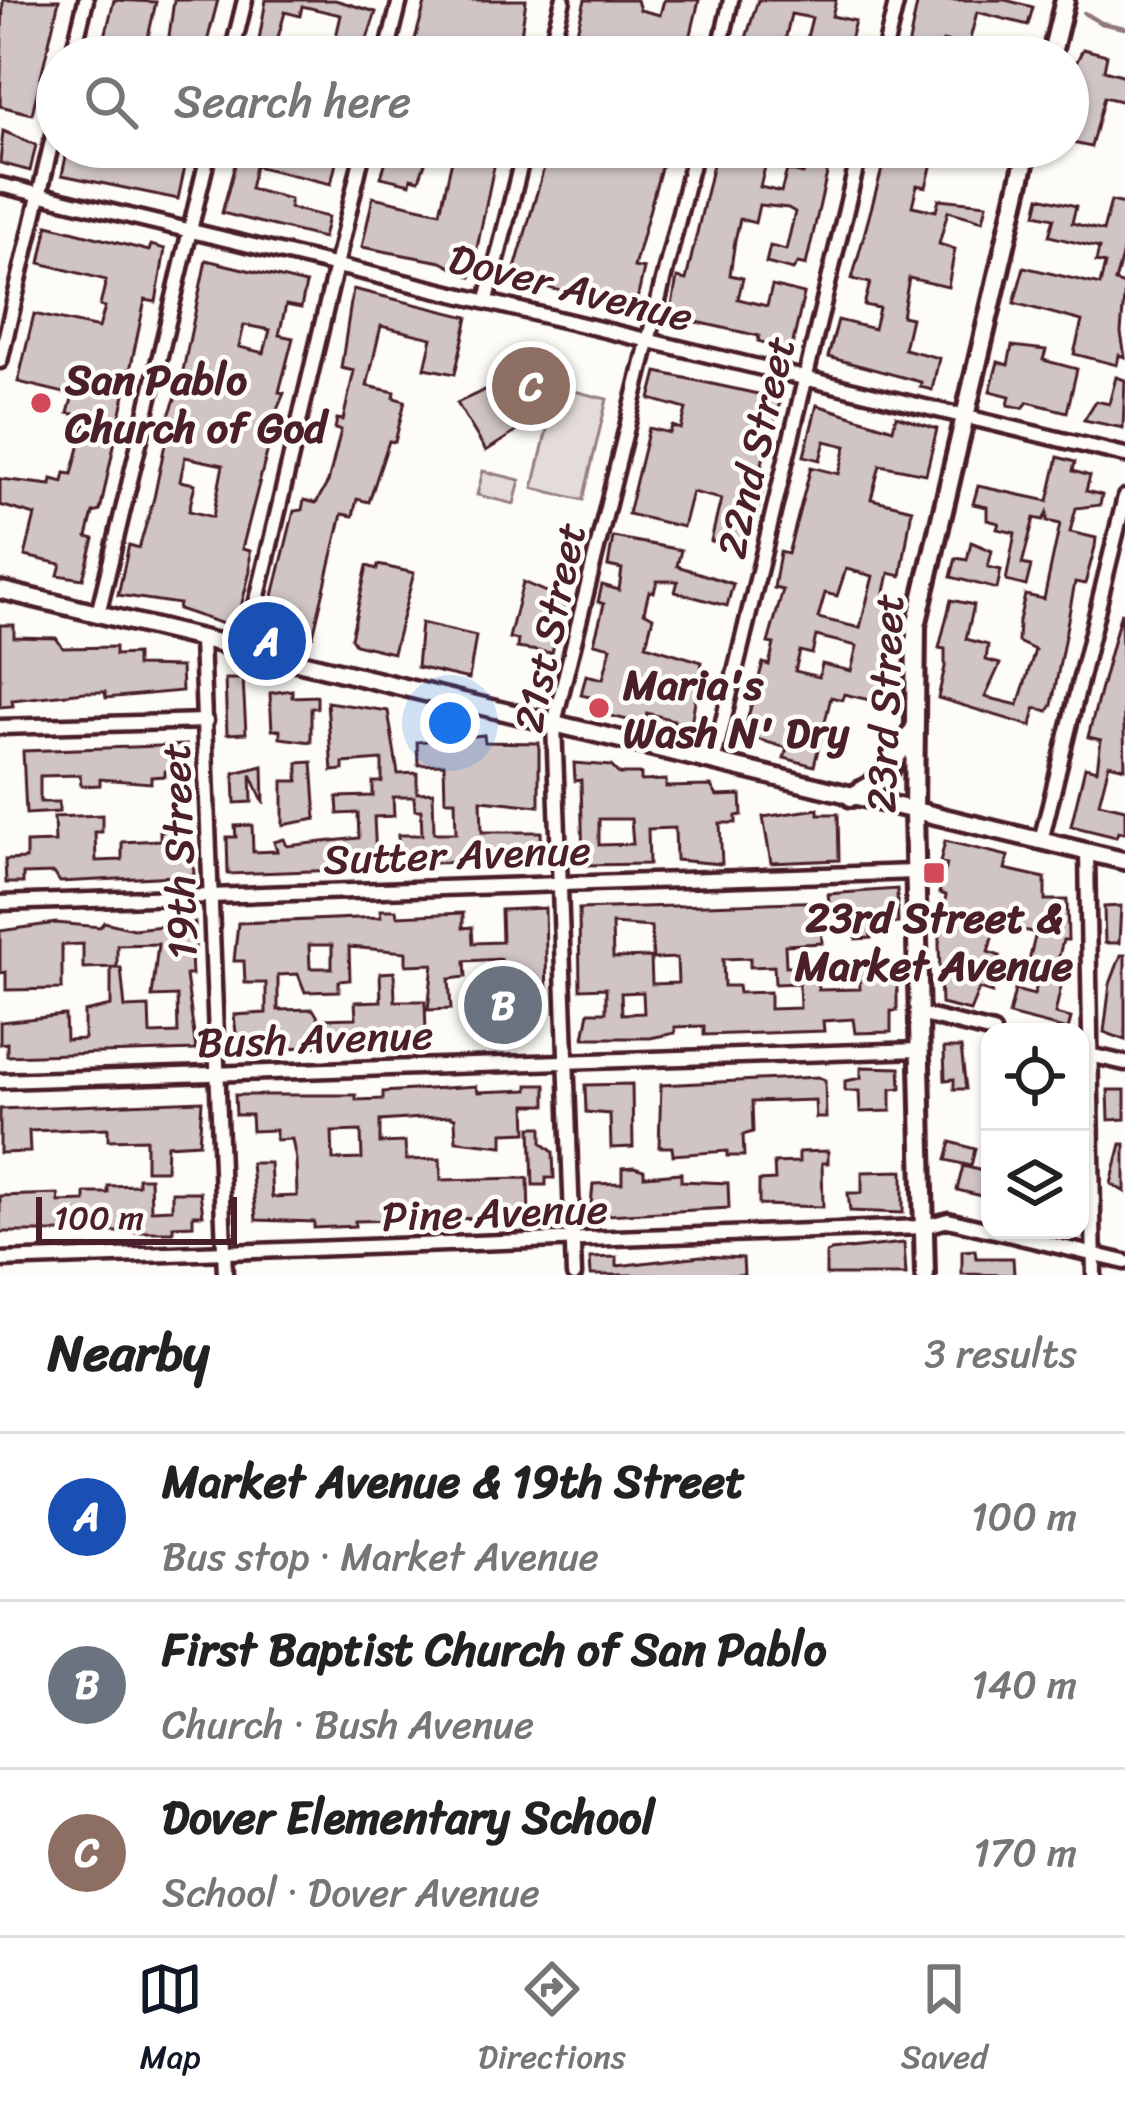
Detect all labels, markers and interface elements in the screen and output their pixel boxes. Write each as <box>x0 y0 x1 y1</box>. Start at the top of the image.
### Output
search box <box>36 36 1089 168</box>
text: Search here <box>174 62 411 142</box>
icon: search <box>78 69 144 135</box>
street label: Dover Avenue <box>441 222 701 354</box>
street label: 22nd Street <box>694 329 817 566</box>
pin: C <box>492 341 570 431</box>
place label: San Pablo Church of God <box>64 343 330 465</box>
marker: San Pablo Church of God <box>28 390 54 416</box>
street label: 21st Street <box>492 515 608 739</box>
street label: 23rd Street <box>844 592 926 814</box>
pin: A <box>228 596 306 686</box>
place label: Maria's Wash N' Dry <box>622 648 850 770</box>
your location <box>420 693 480 753</box>
marker: Maria's Wash N' Dry <box>586 695 612 721</box>
street label: 19th Street <box>138 741 220 961</box>
street label: Sutter Avenue <box>322 813 592 897</box>
marker: 23rd Street & Market Avenue <box>921 860 947 886</box>
place label: 23rd Street & Market Avenue <box>794 881 1074 1003</box>
pin: B <box>464 960 542 1050</box>
street label: Bush Avenue <box>195 998 435 1080</box>
map controls <box>981 1023 1089 1239</box>
button: locate <box>981 1023 1089 1131</box>
button: layers <box>981 1131 1089 1239</box>
street label: Pine Avenue <box>381 1172 609 1254</box>
text: 100 m <box>54 1189 144 1247</box>
scale bar <box>36 1191 237 1244</box>
text: Nearby <box>48 1308 209 1398</box>
text: 3 results <box>924 1319 1077 1388</box>
text: Market Avenue & 19th Street <box>162 1442 745 1522</box>
text: A <box>74 1482 100 1551</box>
text: 100 m <box>971 1482 1077 1551</box>
text: Bus stop · Market Avenue <box>162 1522 599 1591</box>
text: First Baptist Church of San Pablo <box>162 1610 827 1690</box>
text: B <box>75 1650 99 1719</box>
text: 140 m <box>971 1650 1077 1719</box>
text: Church · Bush Avenue <box>162 1690 534 1759</box>
text: Dover Elementary School <box>162 1778 654 1858</box>
text: C <box>75 1818 99 1887</box>
text: 170 m <box>973 1818 1077 1887</box>
text: School · Dover Avenue <box>162 1858 540 1927</box>
tab: Map <box>137 1956 203 2086</box>
tab: Directions <box>478 1956 626 2086</box>
tab: Saved <box>901 1956 988 2086</box>

